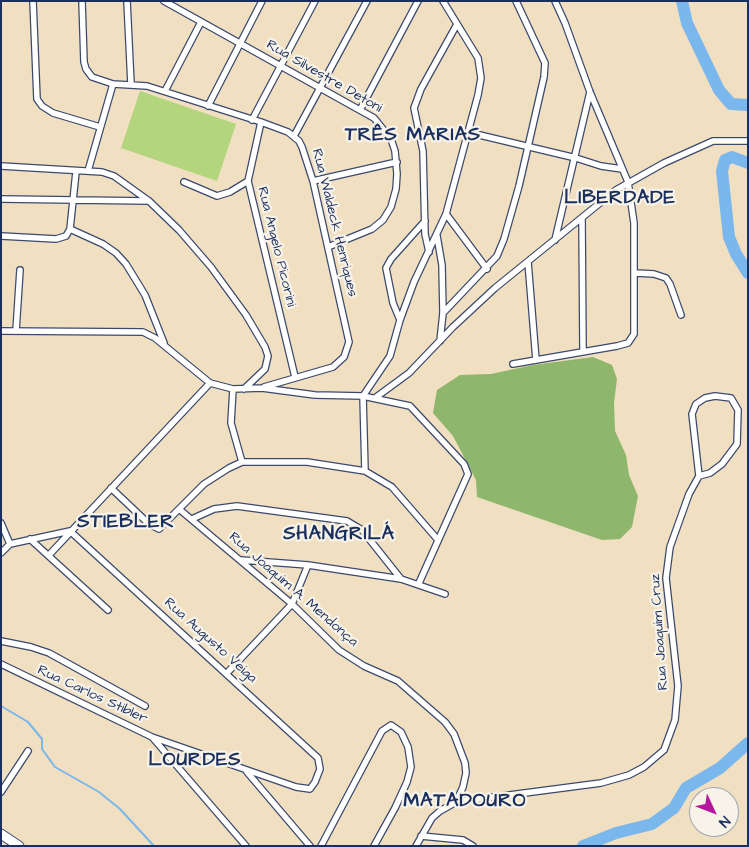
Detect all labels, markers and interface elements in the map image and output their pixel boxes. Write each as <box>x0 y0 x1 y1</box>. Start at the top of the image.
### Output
street label: Rua Silvestre Detoni <box>263 37 385 117</box>
district label: TRÊS MARIAS <box>344 125 482 147</box>
street label: Rua Waldeck Henriques <box>307 147 361 299</box>
street label: Rua Angelo Picorini <box>253 185 299 309</box>
district label: LIBERDADE <box>563 188 677 210</box>
district label: STIEBLER <box>76 512 176 534</box>
district label: SHANGRILÁ <box>282 524 396 546</box>
street label: Rua Joaquim A. Mendonça <box>225 529 361 651</box>
street label: Rua Joaquim Cruz <box>648 573 672 691</box>
street label: Rua Augusto Veiga <box>160 595 260 687</box>
street label: Rua Carlos Stibler <box>34 662 150 728</box>
district label: LOURDES <box>148 750 242 772</box>
north arrow <box>689 787 739 837</box>
district label: MATADOURO <box>402 791 528 813</box>
text: N <box>714 812 735 832</box>

